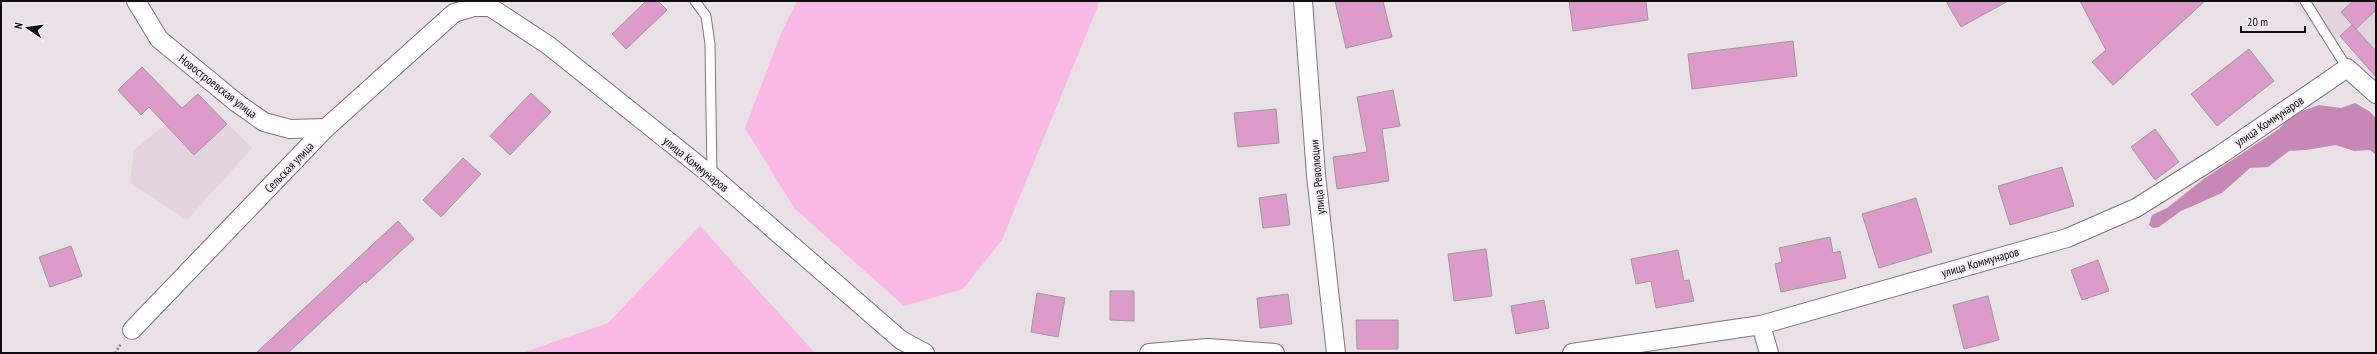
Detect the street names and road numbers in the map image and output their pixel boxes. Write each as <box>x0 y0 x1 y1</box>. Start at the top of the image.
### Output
street label: Новостроевская улица <box>176 51 260 121</box>
street label: улица Коммунаров <box>2232 92 2306 150</box>
street label: улица Коммунаров <box>660 133 732 195</box>
street label: Сельская улица <box>261 138 317 195</box>
street label: улица Революции <box>1306 139 1328 215</box>
street label: улица Коммунаров <box>1939 244 2021 280</box>

